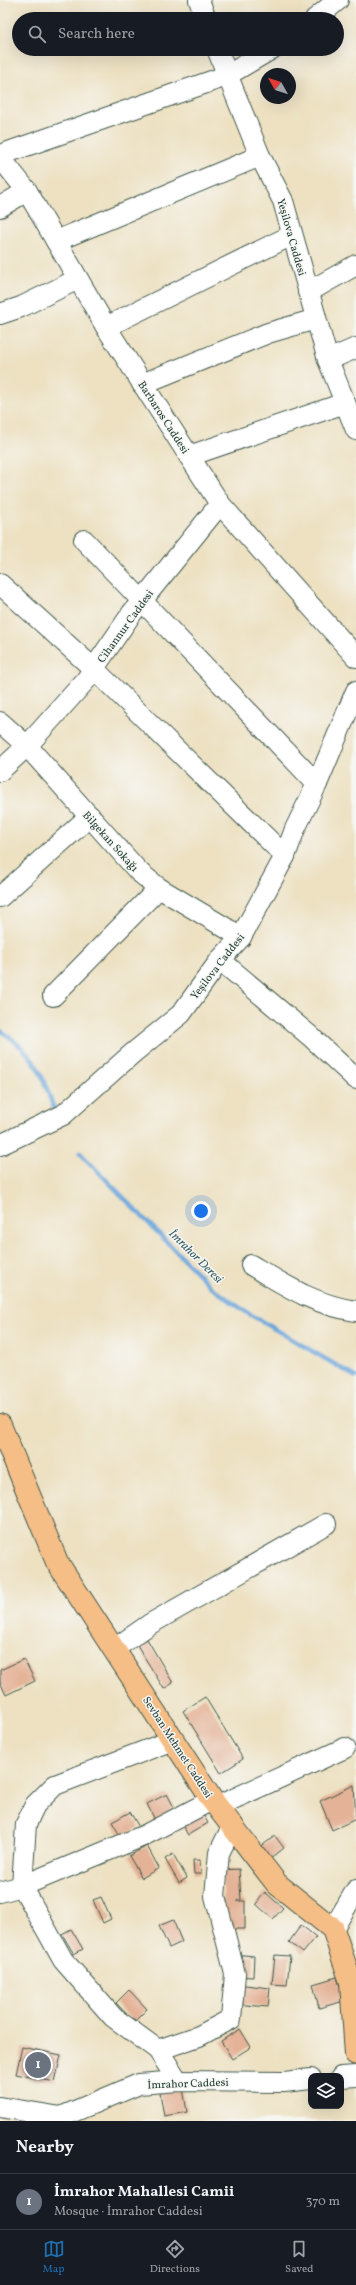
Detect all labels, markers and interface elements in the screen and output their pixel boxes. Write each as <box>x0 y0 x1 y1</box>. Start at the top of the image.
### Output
search box <box>12 12 344 56</box>
icon: search <box>26 23 48 45</box>
text: Search here <box>58 24 135 45</box>
north arrow <box>260 68 296 104</box>
street label: Yeşilova Caddesi <box>272 197 309 278</box>
street label: Barbaros Caddesi <box>134 378 192 457</box>
street label: Cihannur Caddesi <box>95 587 158 666</box>
street label: Bilgekan Sokağı <box>79 808 141 876</box>
street label: Yeşilova Caddesi <box>188 931 249 1003</box>
your location <box>191 1201 211 1221</box>
water label: İmrahor Deresi <box>165 1225 227 1288</box>
street label: Sevban Mehmet Caddesi <box>138 1694 215 1802</box>
pin: 1 <box>25 2050 51 2080</box>
map controls <box>308 2073 344 2109</box>
button: layers <box>308 2073 344 2109</box>
street label: İmrahor Caddesi <box>147 2076 229 2093</box>
text: Nearby <box>16 2136 74 2159</box>
text: İmrahor Mahallesi Camii <box>54 2182 234 2203</box>
text: 1 <box>26 2193 32 2211</box>
text: 370 m <box>306 2193 340 2211</box>
text: Mosque · İmrahor Caddesi <box>54 2203 203 2221</box>
tab: Map <box>43 2238 65 2277</box>
tab: Directions <box>150 2238 200 2277</box>
tab: Saved <box>285 2238 313 2277</box>

